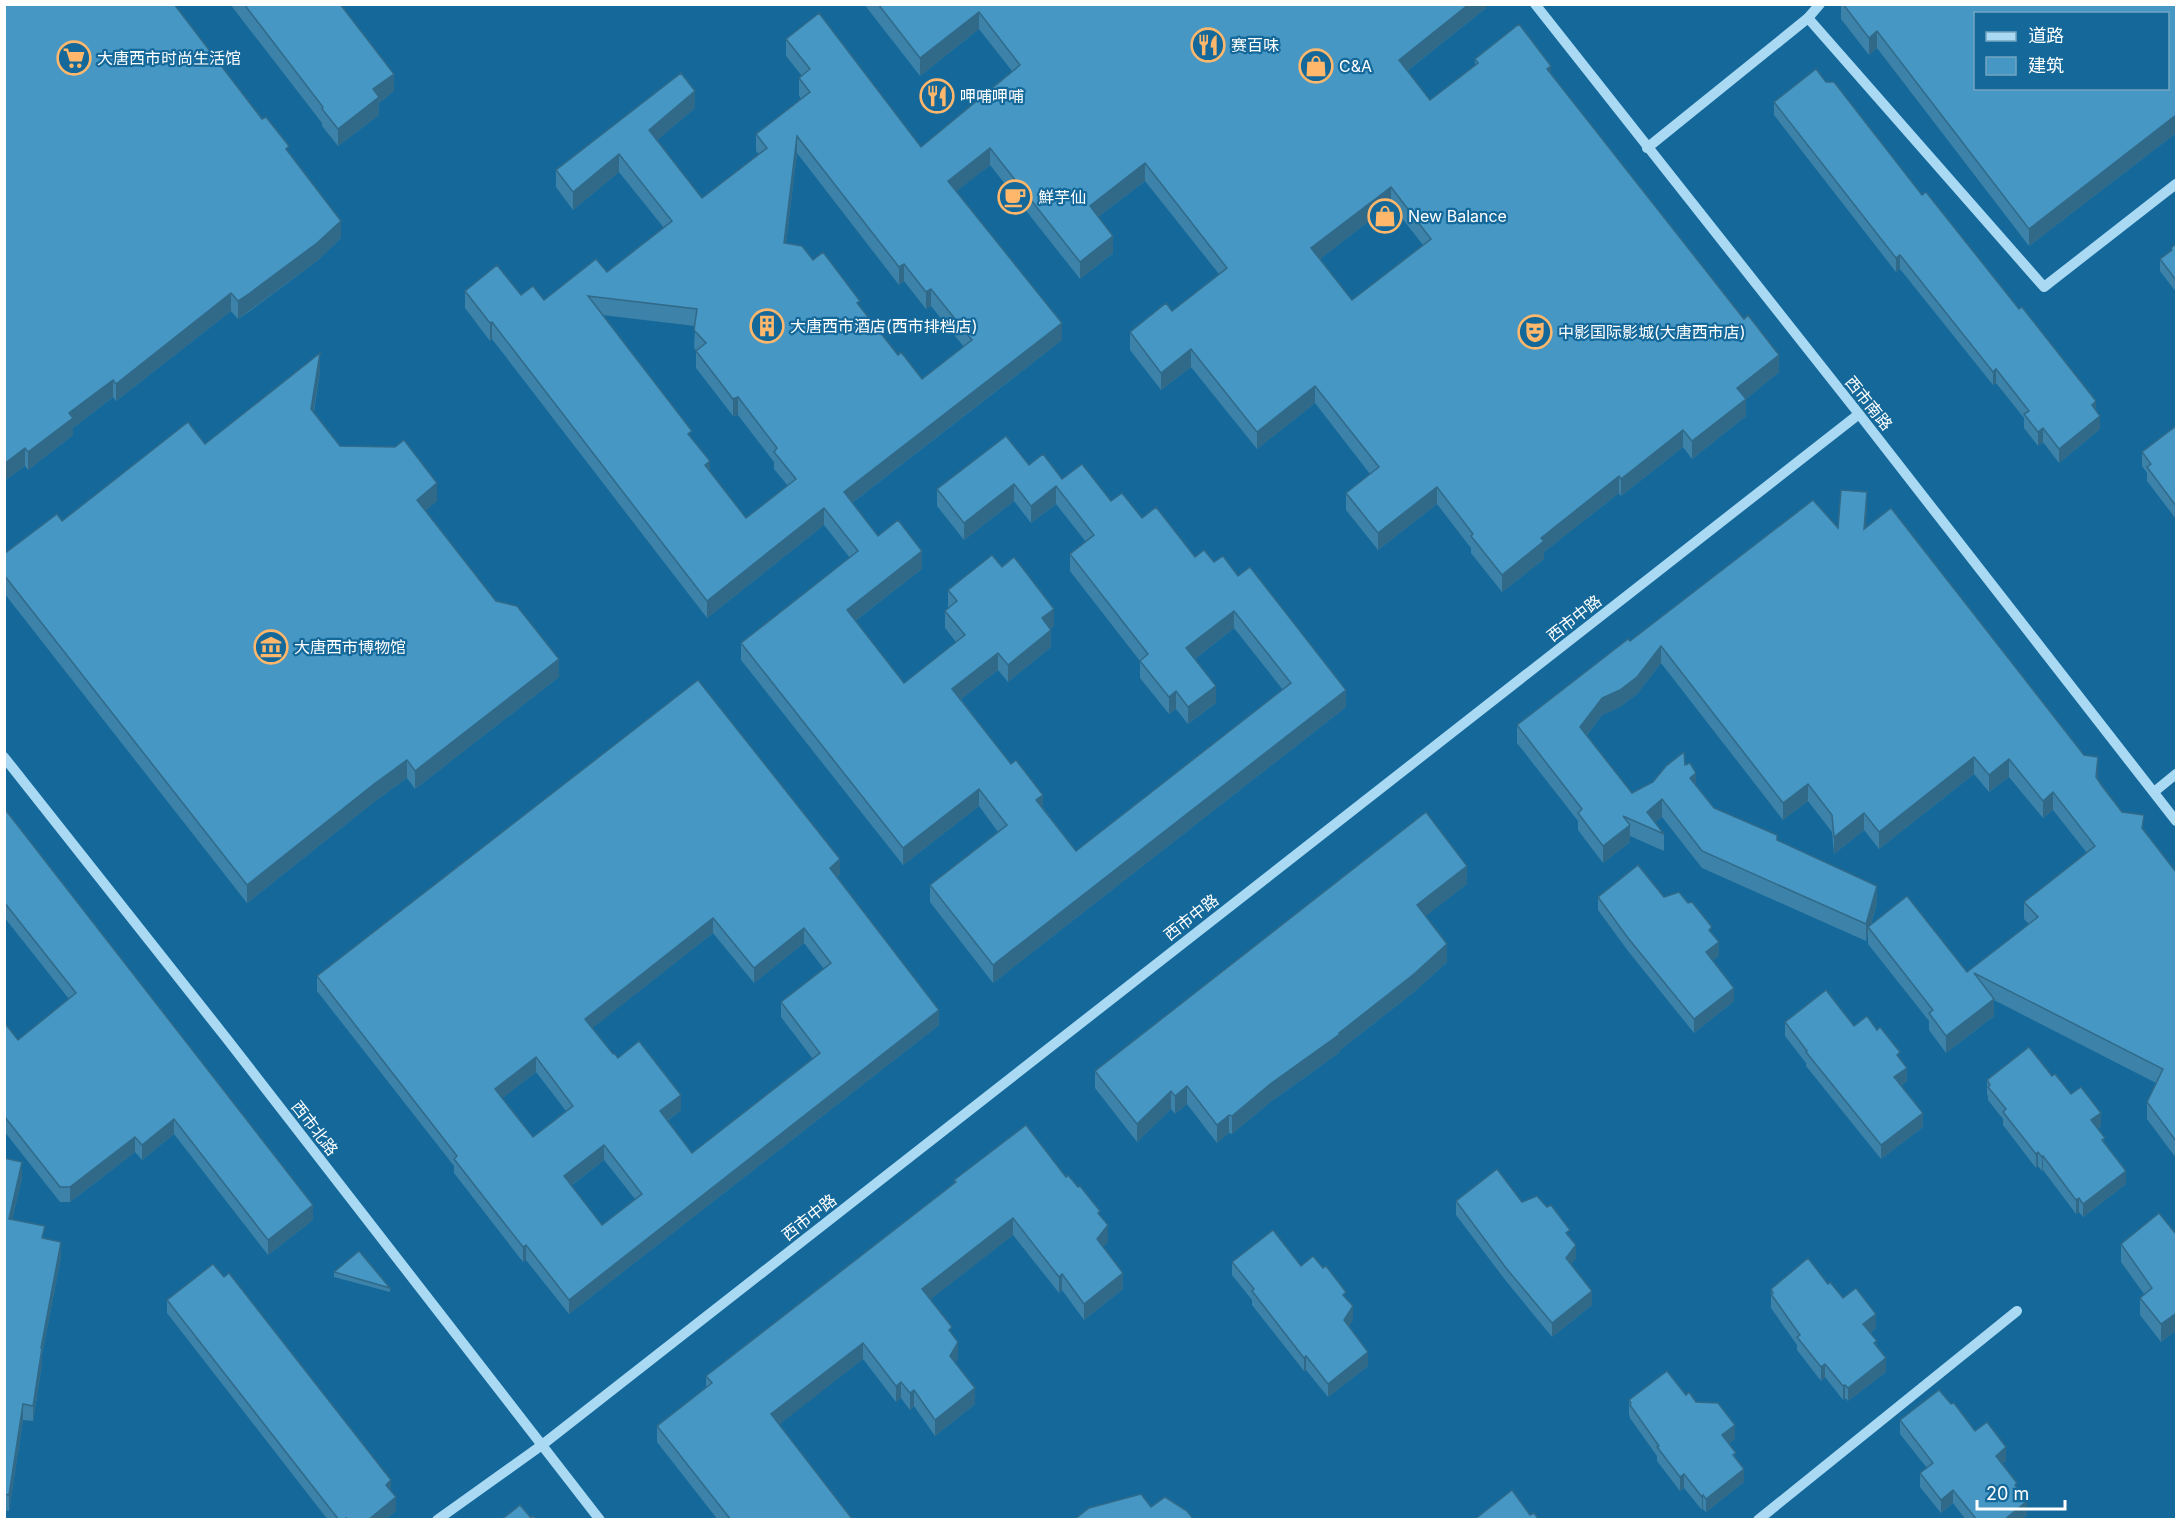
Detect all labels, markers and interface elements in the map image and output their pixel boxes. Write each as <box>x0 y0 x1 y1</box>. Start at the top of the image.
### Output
legend <box>1974 12 2169 90</box>
text: 道路 <box>2028 25 2064 46</box>
restaurant icon: 赛百味 <box>1190 27 1226 63</box>
place label: 赛百味 <box>1231 35 1279 55</box>
supermarket icon: 大唐西市时尚生活馆 <box>56 40 92 76</box>
place label: 大唐西市时尚生活馆 <box>97 48 241 68</box>
shop icon: C&A <box>1298 48 1334 84</box>
text: 建筑 <box>2028 55 2064 76</box>
place label: C&A <box>1339 56 1372 76</box>
restaurant icon: 呷哺呷哺 <box>919 78 955 114</box>
place label: 呷哺呷哺 <box>960 86 1024 106</box>
cafe icon: 鮮芋仙 <box>997 179 1033 215</box>
place label: 鮮芋仙 <box>1038 187 1086 207</box>
shop icon: New Balance <box>1367 198 1403 234</box>
place label: New Balance <box>1408 206 1507 226</box>
building icon: 大唐西市酒店(西市排档店) <box>749 308 785 344</box>
theatre icon: 中影国际影城(大唐西市店) <box>1517 314 1553 350</box>
place label: 大唐西市酒店(西市排档店) <box>790 316 978 336</box>
place label: 中影国际影城(大唐西市店) <box>1558 322 1746 342</box>
street label: 西市南路 <box>1841 372 1897 434</box>
street label: 西市中路 <box>1543 590 1605 646</box>
museum icon: 大唐西市博物馆 <box>253 629 289 665</box>
place label: 大唐西市博物馆 <box>294 637 406 657</box>
street label: 西市中路 <box>1160 889 1222 945</box>
street label: 西市北路 <box>287 1097 343 1159</box>
street label: 西市中路 <box>778 1189 840 1245</box>
scale bar <box>1977 1473 2066 1511</box>
text: 20 m <box>1986 1483 2029 1504</box>

